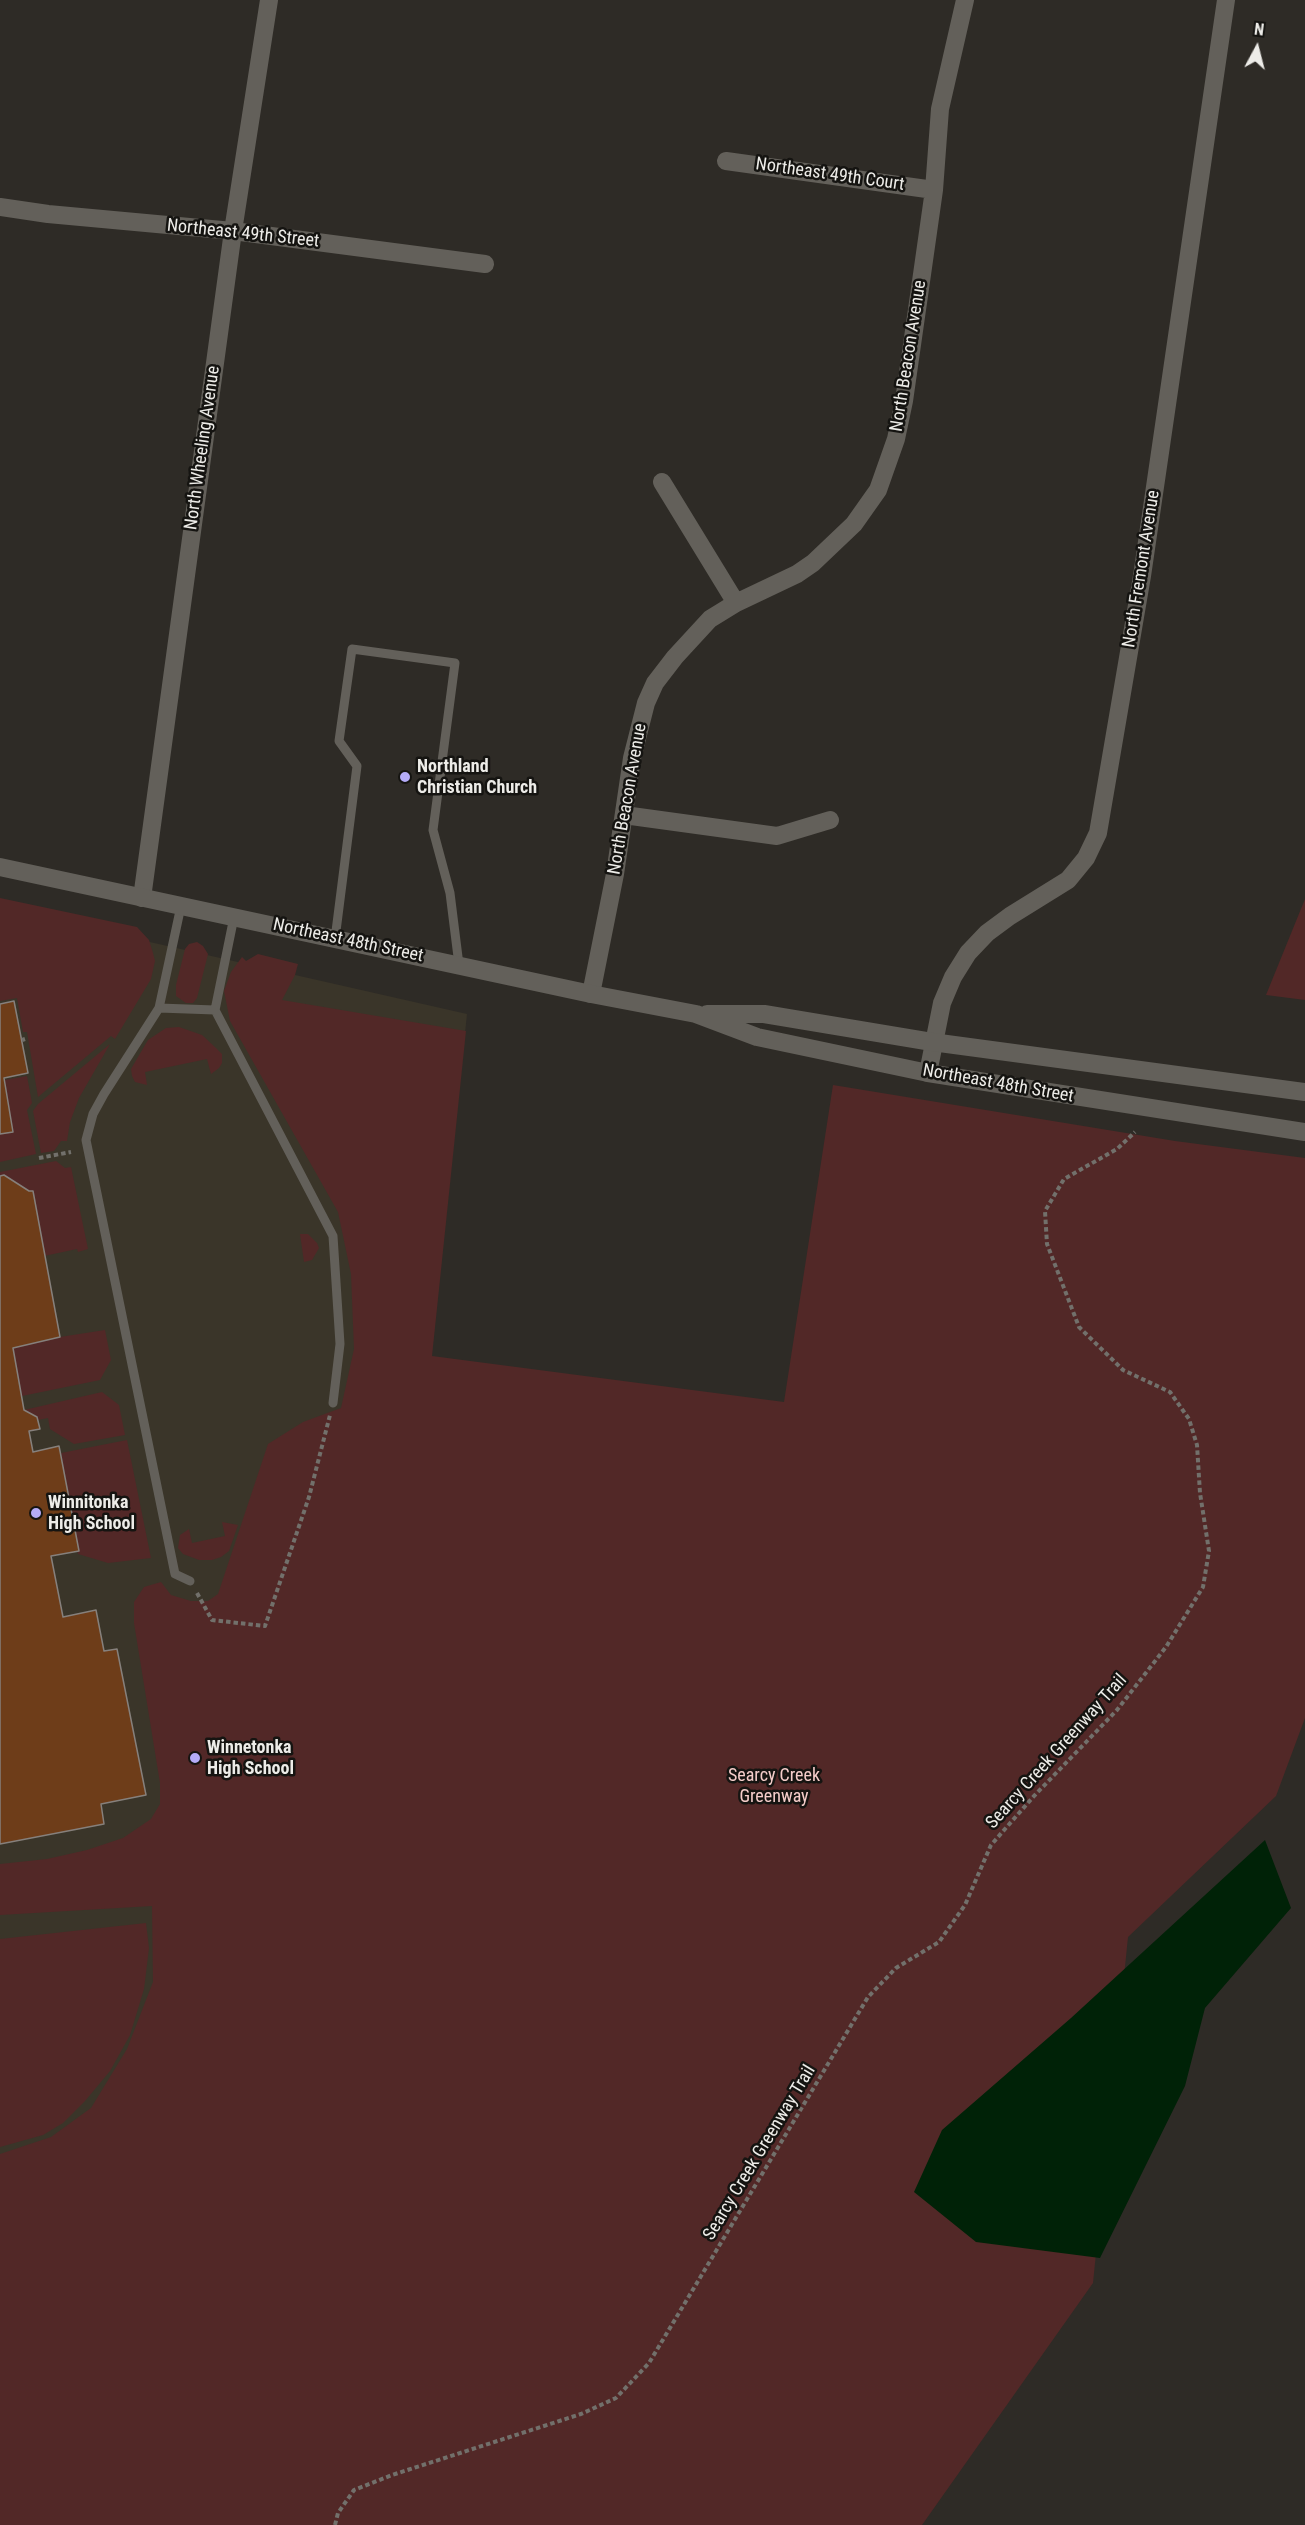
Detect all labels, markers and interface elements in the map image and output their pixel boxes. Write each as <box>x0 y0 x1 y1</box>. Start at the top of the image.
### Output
north arrow <box>1227 18 1287 78</box>
text: N <box>1253 20 1265 40</box>
street label: Northeast 49th Court <box>754 154 906 196</box>
street label: Northeast 49th Street <box>166 215 320 253</box>
street label: North Beacon Avenue <box>886 279 932 433</box>
street label: North Wheeling Avenue <box>181 365 225 531</box>
street label: North Fremont Avenue <box>1119 489 1165 649</box>
street label: North Beacon Avenue <box>604 722 652 876</box>
place label: Northland Christian Church <box>417 756 537 798</box>
marker: Northland Christian Church <box>398 770 412 784</box>
street label: Northeast 48th Street <box>271 915 425 967</box>
street label: Northeast 48th Street <box>921 1060 1075 1108</box>
place label: Winnitonka High School <box>48 1492 135 1534</box>
marker: Winnitonka High School <box>29 1506 43 1520</box>
street label: Searcy Creek Greenway Trail <box>982 1670 1132 1834</box>
place label: Winnetonka High School <box>207 1737 294 1780</box>
marker: Winnetonka High School <box>188 1751 202 1765</box>
park label: Searcy Creek Greenway <box>728 1765 820 1808</box>
street label: Searcy Creek Greenway Trail <box>699 2062 821 2244</box>

